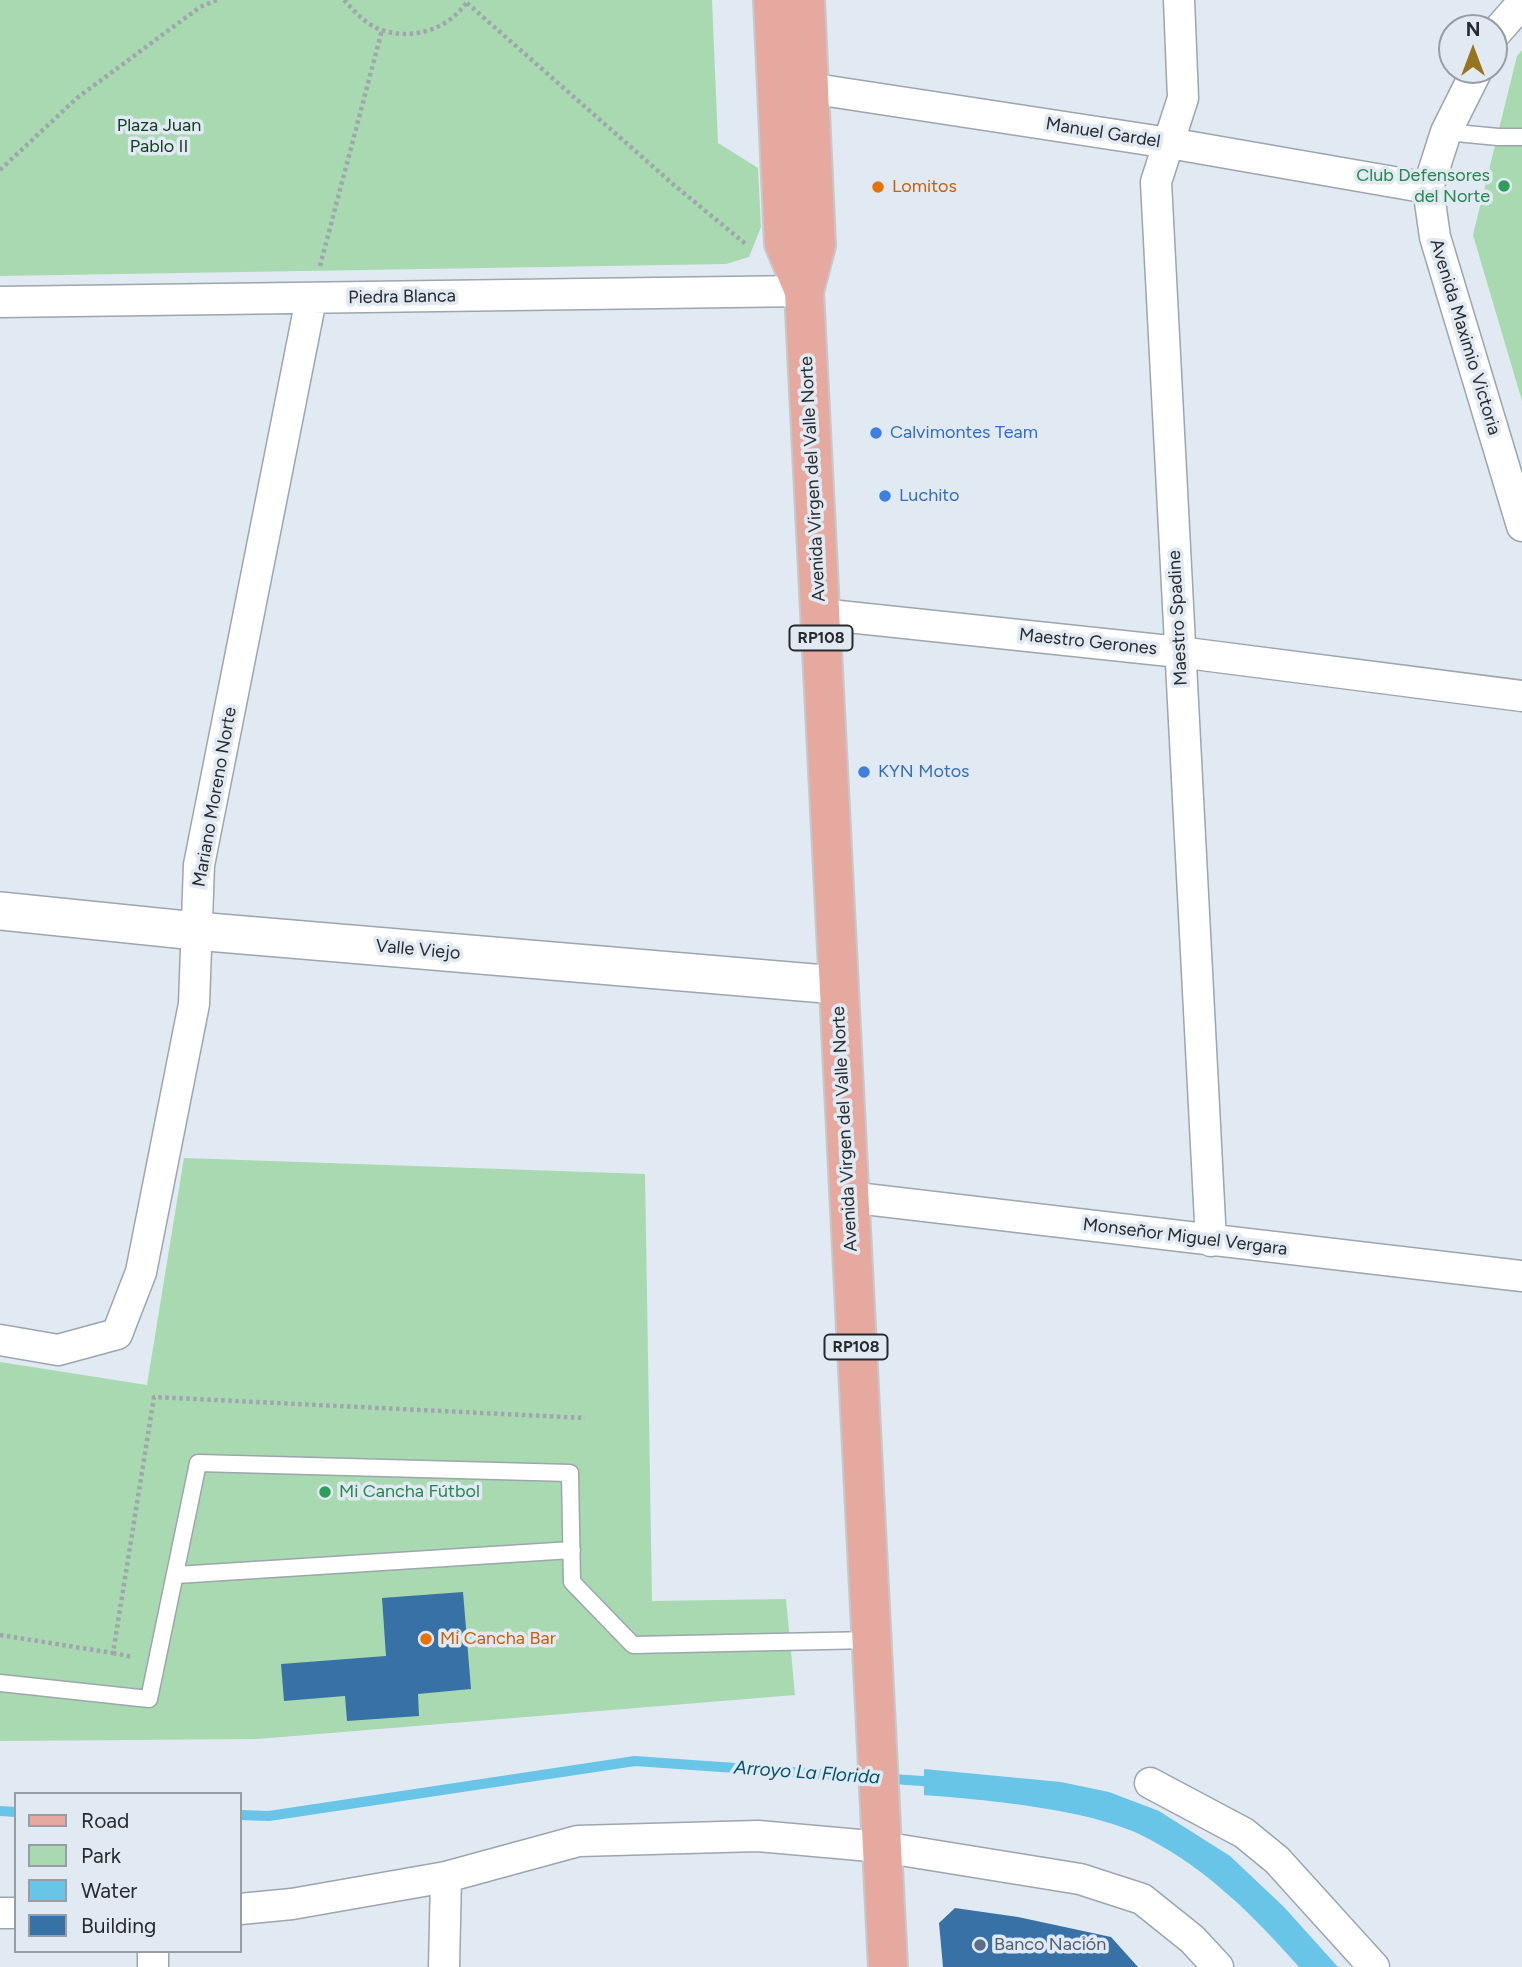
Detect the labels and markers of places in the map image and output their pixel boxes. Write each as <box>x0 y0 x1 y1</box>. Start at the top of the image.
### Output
place label: Club Defensores del Norte <box>1356 165 1490 208</box>
place label: Lomitos <box>892 176 957 198</box>
marker: Club Defensores del Norte <box>1496 178 1512 194</box>
marker: Lomitos <box>870 179 886 195</box>
place label: Calvimontes Team <box>890 422 1038 444</box>
marker: Calvimontes Team <box>868 425 884 441</box>
place label: Luchito <box>899 485 960 507</box>
marker: Luchito <box>877 488 893 504</box>
place label: KYN Motos <box>878 761 969 783</box>
marker: KYN Motos <box>856 764 872 780</box>
place label: Mi Cancha Fútbol <box>339 1481 480 1503</box>
marker: Mi Cancha Fútbol <box>317 1484 333 1500</box>
place label: Mi Cancha Bar <box>440 1628 556 1650</box>
marker: Mi Cancha Bar <box>418 1631 434 1647</box>
place label: Banco Nación <box>994 1934 1106 1956</box>
marker: Banco Nación <box>972 1937 988 1953</box>

